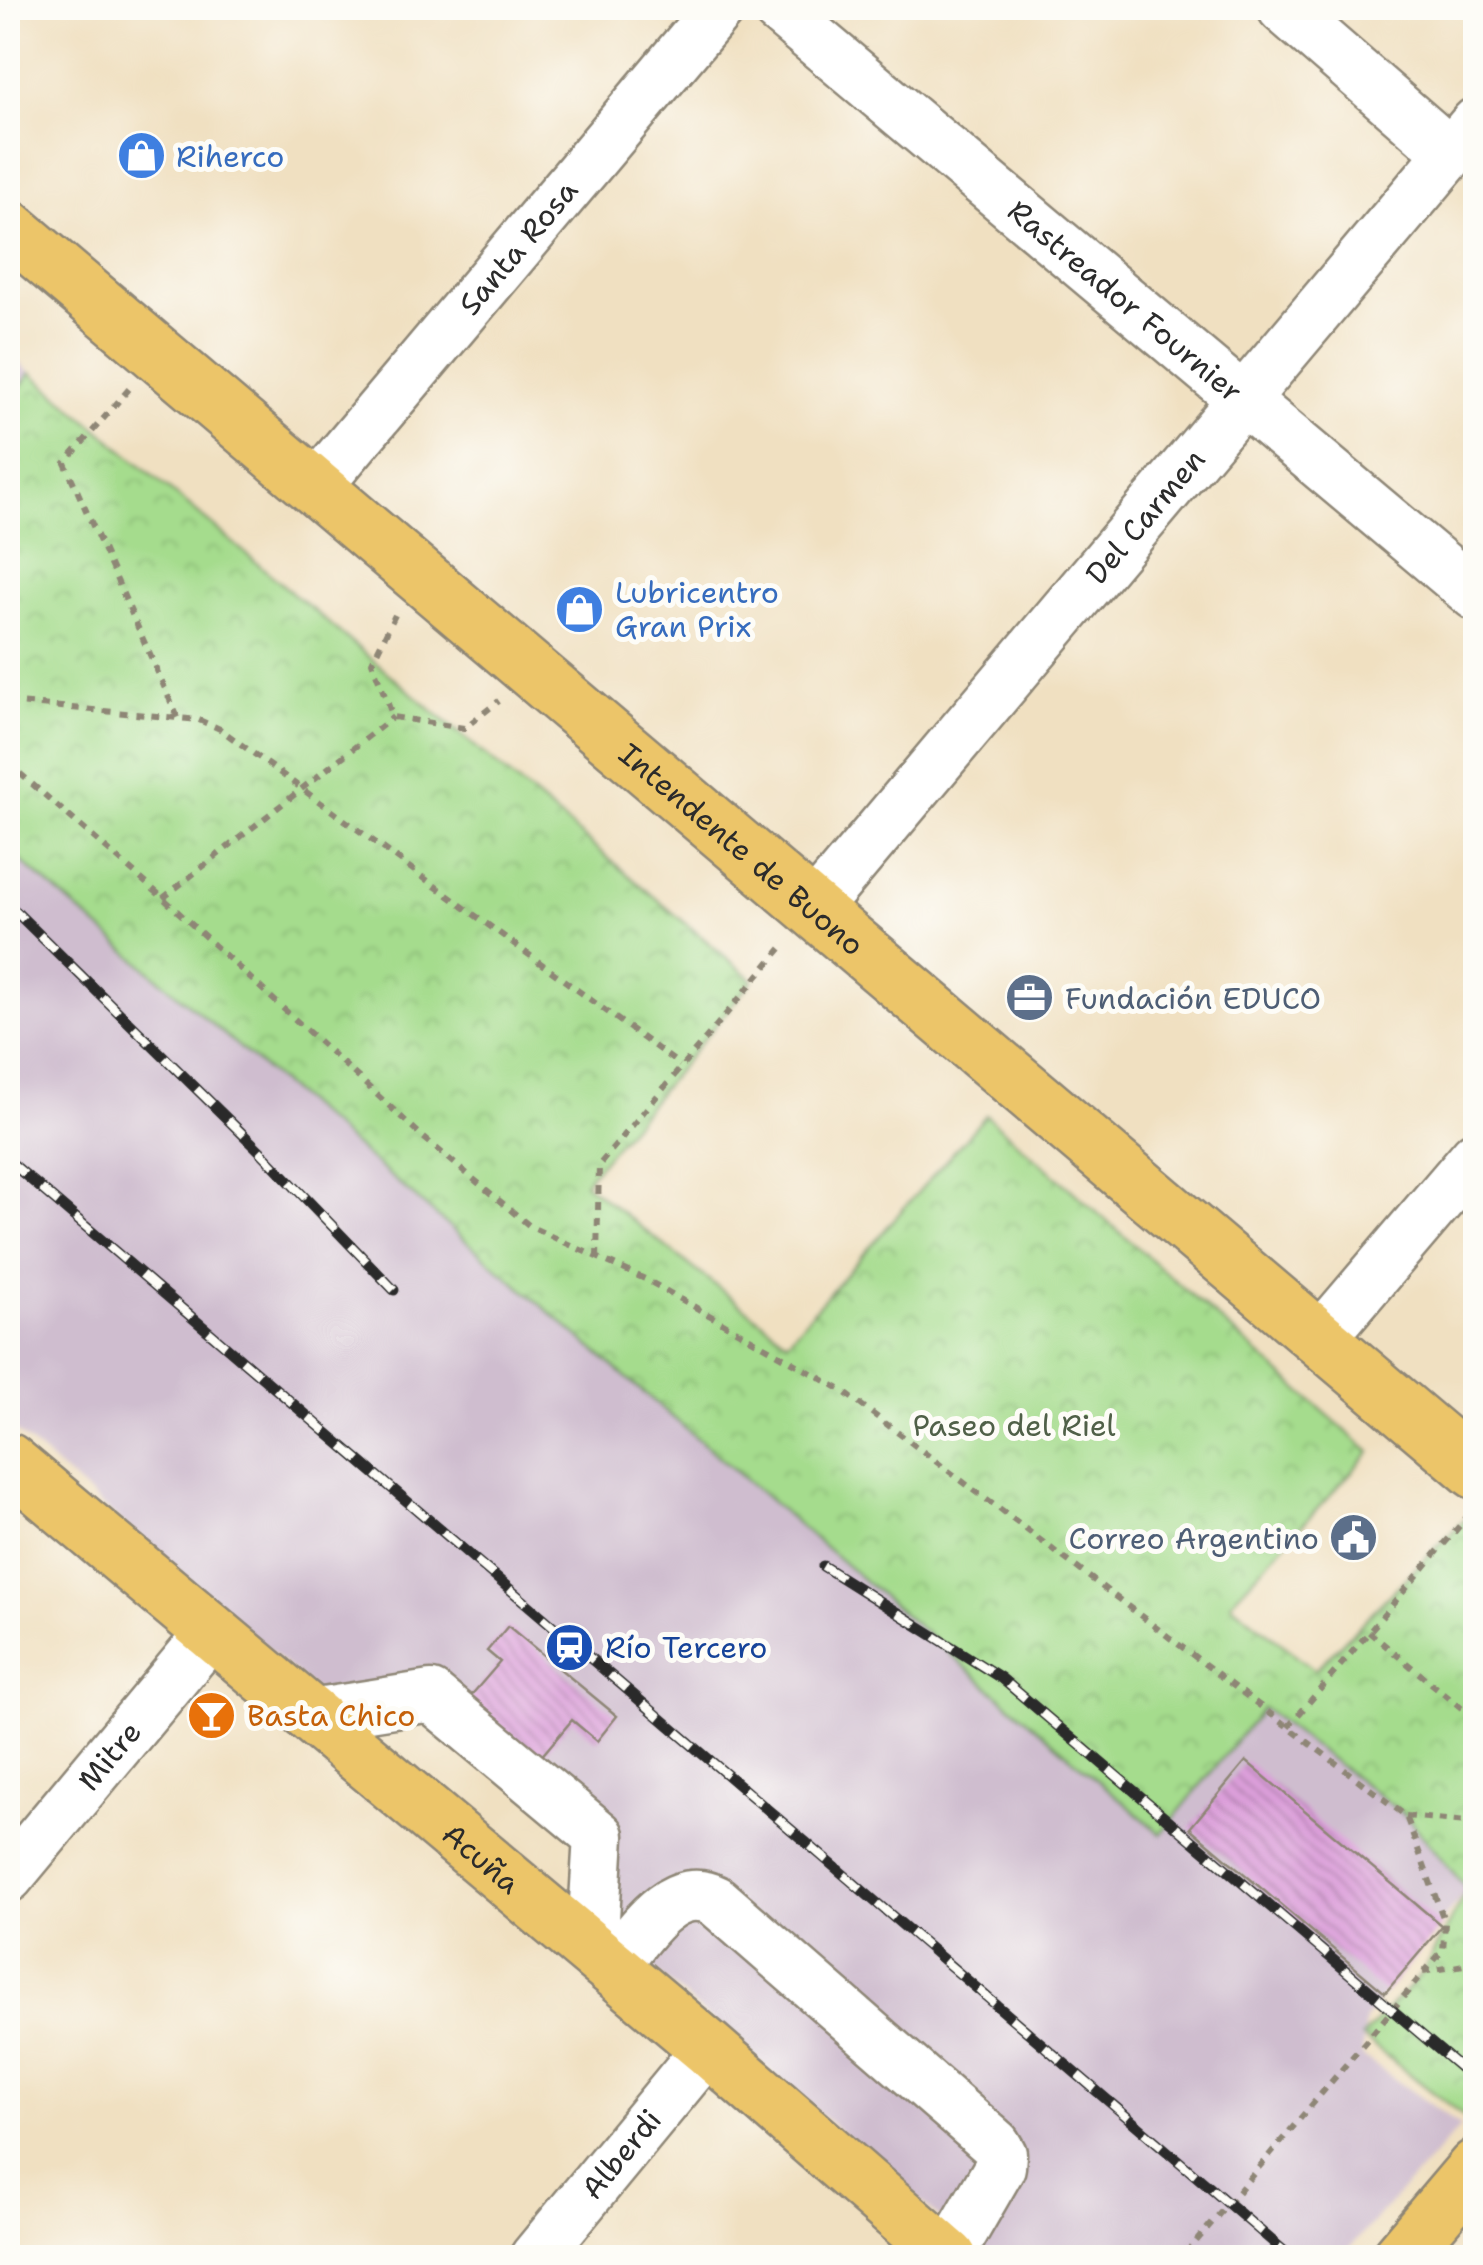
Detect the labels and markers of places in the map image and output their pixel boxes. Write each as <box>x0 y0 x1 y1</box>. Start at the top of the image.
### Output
shop icon: Riherco <box>115 130 167 182</box>
place label: Riherco <box>176 136 285 177</box>
place label: Lubricentro Gran Prix <box>615 572 779 647</box>
shop icon: Lubricentro Gran Prix <box>554 583 606 635</box>
office icon: Fundación EDUCO <box>1004 972 1056 1024</box>
place label: Fundación EDUCO <box>1065 978 1321 1019</box>
public building icon: Correo Argentino <box>1328 1512 1380 1564</box>
place label: Correo Argentino <box>1069 1518 1319 1559</box>
station icon: Río Tercero <box>544 1621 596 1673</box>
place label: Río Tercero <box>605 1627 767 1668</box>
bar icon: Basta Chico <box>186 1689 238 1741</box>
place label: Basta Chico <box>247 1695 415 1736</box>

